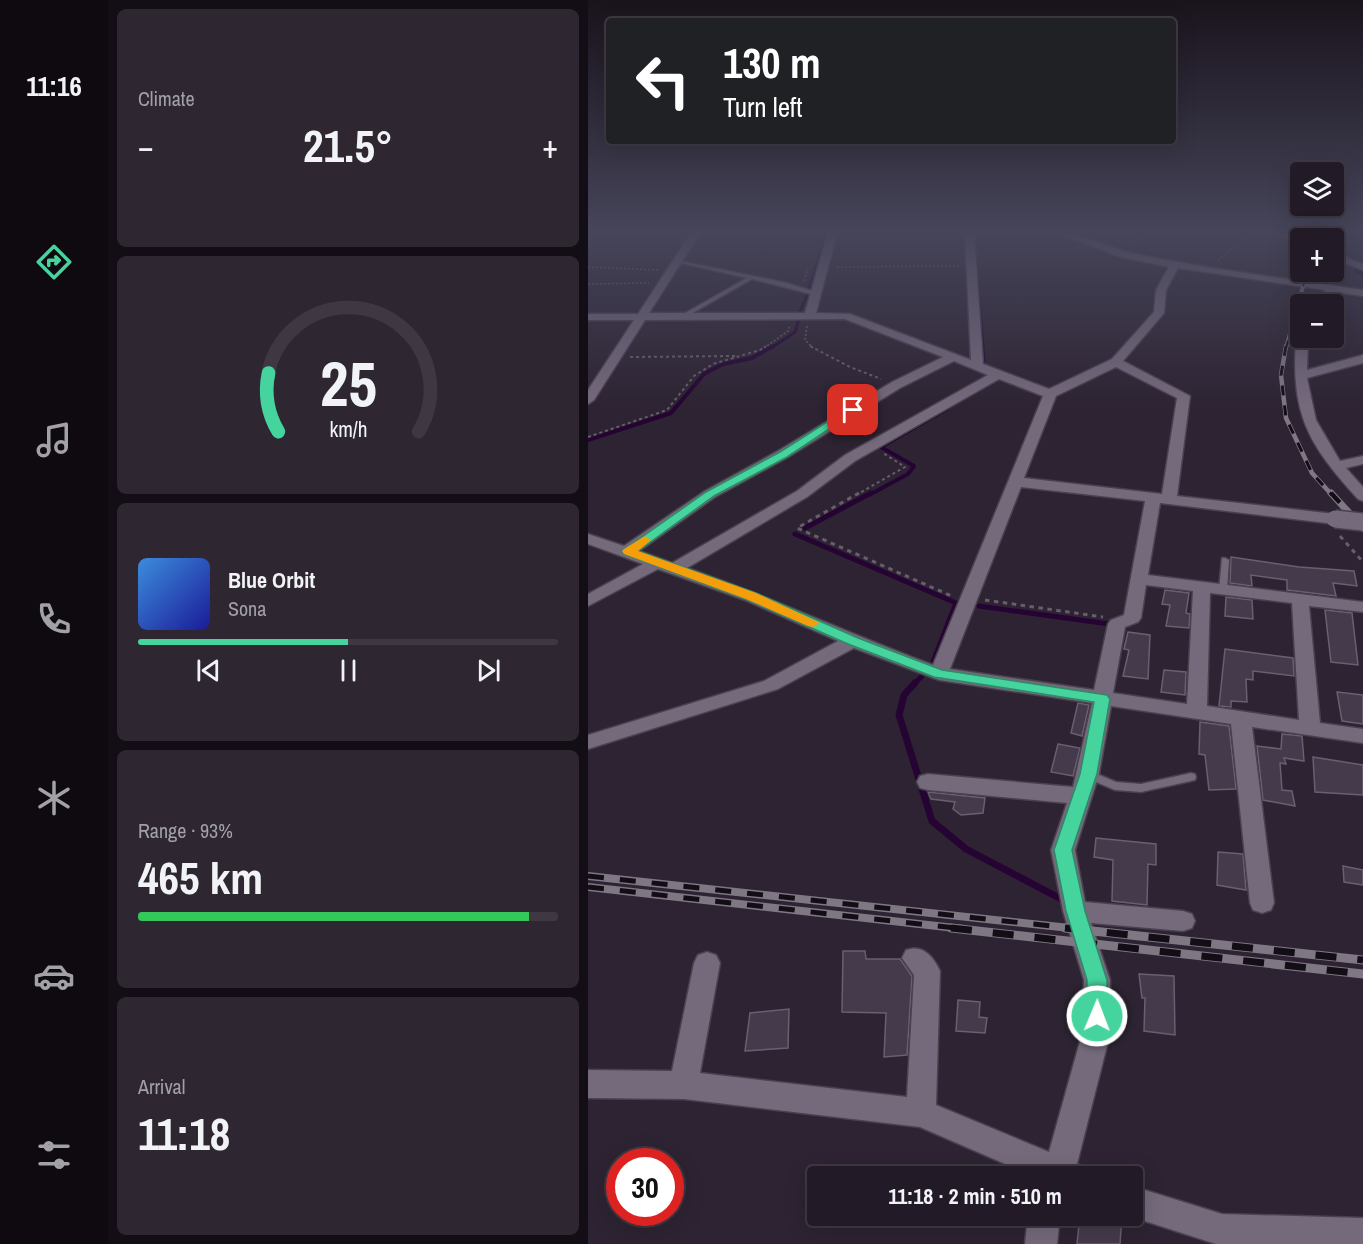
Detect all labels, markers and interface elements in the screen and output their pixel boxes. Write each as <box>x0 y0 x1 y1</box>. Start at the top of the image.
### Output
text: 130 m <box>723 35 821 91</box>
icon: left <box>624 42 702 120</box>
text: 11:16 <box>26 68 82 104</box>
text: Climate <box>138 85 195 112</box>
text: Turn left <box>723 89 802 125</box>
text: 21.5° <box>303 115 393 176</box>
text: − <box>138 124 154 168</box>
text: + <box>542 124 558 168</box>
map controls <box>1290 162 1344 348</box>
button: layers <box>1290 162 1344 216</box>
button: + <box>1290 228 1344 282</box>
icon: directions <box>33 241 75 283</box>
button: − <box>1290 294 1344 348</box>
text: 25 <box>320 341 376 425</box>
pin <box>827 384 878 435</box>
icon: arrive <box>836 393 869 426</box>
text: km/h <box>329 415 367 444</box>
icon: music <box>33 419 75 461</box>
text: Blue Orbit <box>228 565 315 595</box>
text: Sona <box>228 595 266 622</box>
icon: phone <box>33 598 75 640</box>
icon: previous <box>192 654 225 687</box>
icon: pause <box>332 654 365 687</box>
icon: next <box>472 654 505 687</box>
icon: climate <box>33 777 75 819</box>
text: Range · 93% <box>138 817 233 844</box>
text: 465 km <box>138 847 263 908</box>
icon: car <box>33 955 75 997</box>
position arrow <box>1065 984 1129 1048</box>
text: Arrival <box>138 1073 185 1100</box>
text: 11:18 <box>138 1103 230 1164</box>
icon: filters <box>33 1134 75 1176</box>
speed limit sign: 30 <box>606 1148 684 1226</box>
text: 11:18 · 2 min · 510 m <box>888 1181 1062 1211</box>

